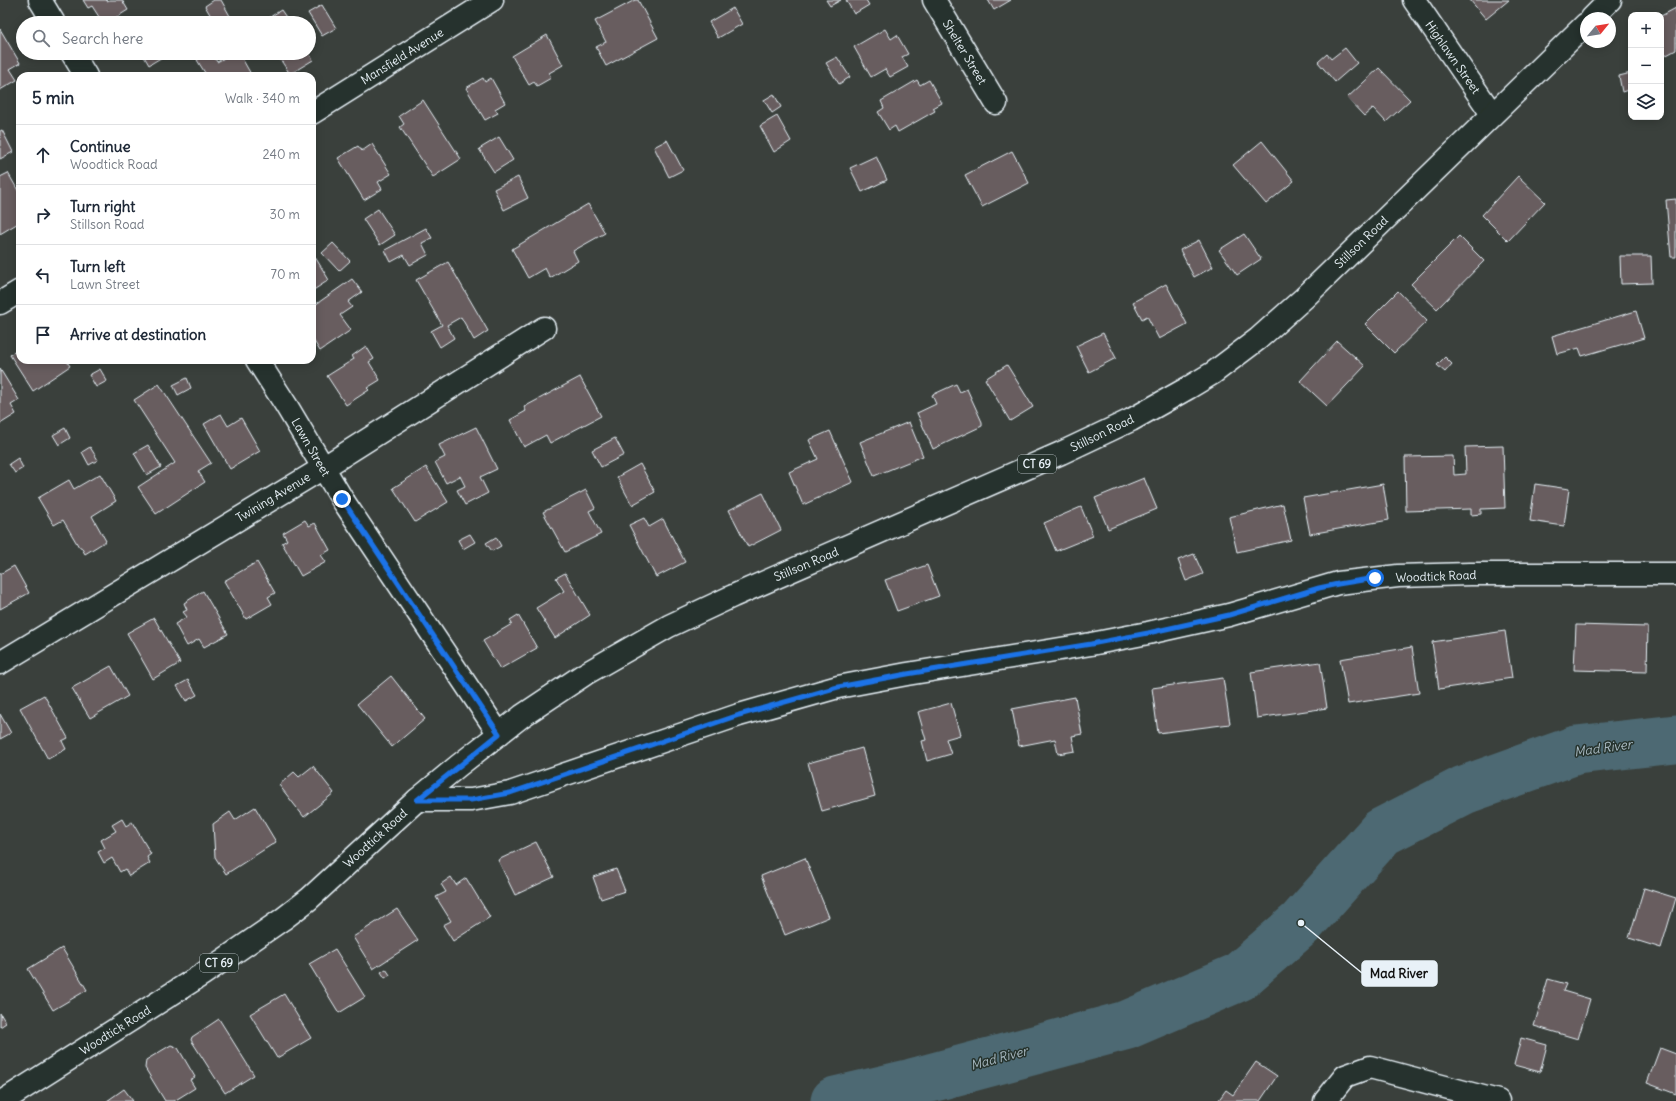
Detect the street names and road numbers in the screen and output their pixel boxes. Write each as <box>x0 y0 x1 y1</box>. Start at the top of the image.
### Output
street label: Shelter Street <box>940 17 990 87</box>
street label: Highlawn Street <box>1422 18 1484 96</box>
street label: Mansfield Avenue <box>358 25 446 87</box>
street label: Stillson Road <box>1331 213 1391 271</box>
street label: Stillson Road <box>1068 411 1136 455</box>
street label: Lawn Street <box>288 415 334 479</box>
road number: CT 69 <box>1018 455 1056 473</box>
street label: Twining Avenue <box>233 469 313 525</box>
street label: Stillson Road <box>771 544 841 584</box>
street label: Woodtick Road <box>1395 567 1477 585</box>
street label: Woodtick Road <box>340 805 410 871</box>
road number: CT 69 <box>200 954 238 972</box>
street label: Woodtick Road <box>77 1002 153 1058</box>

